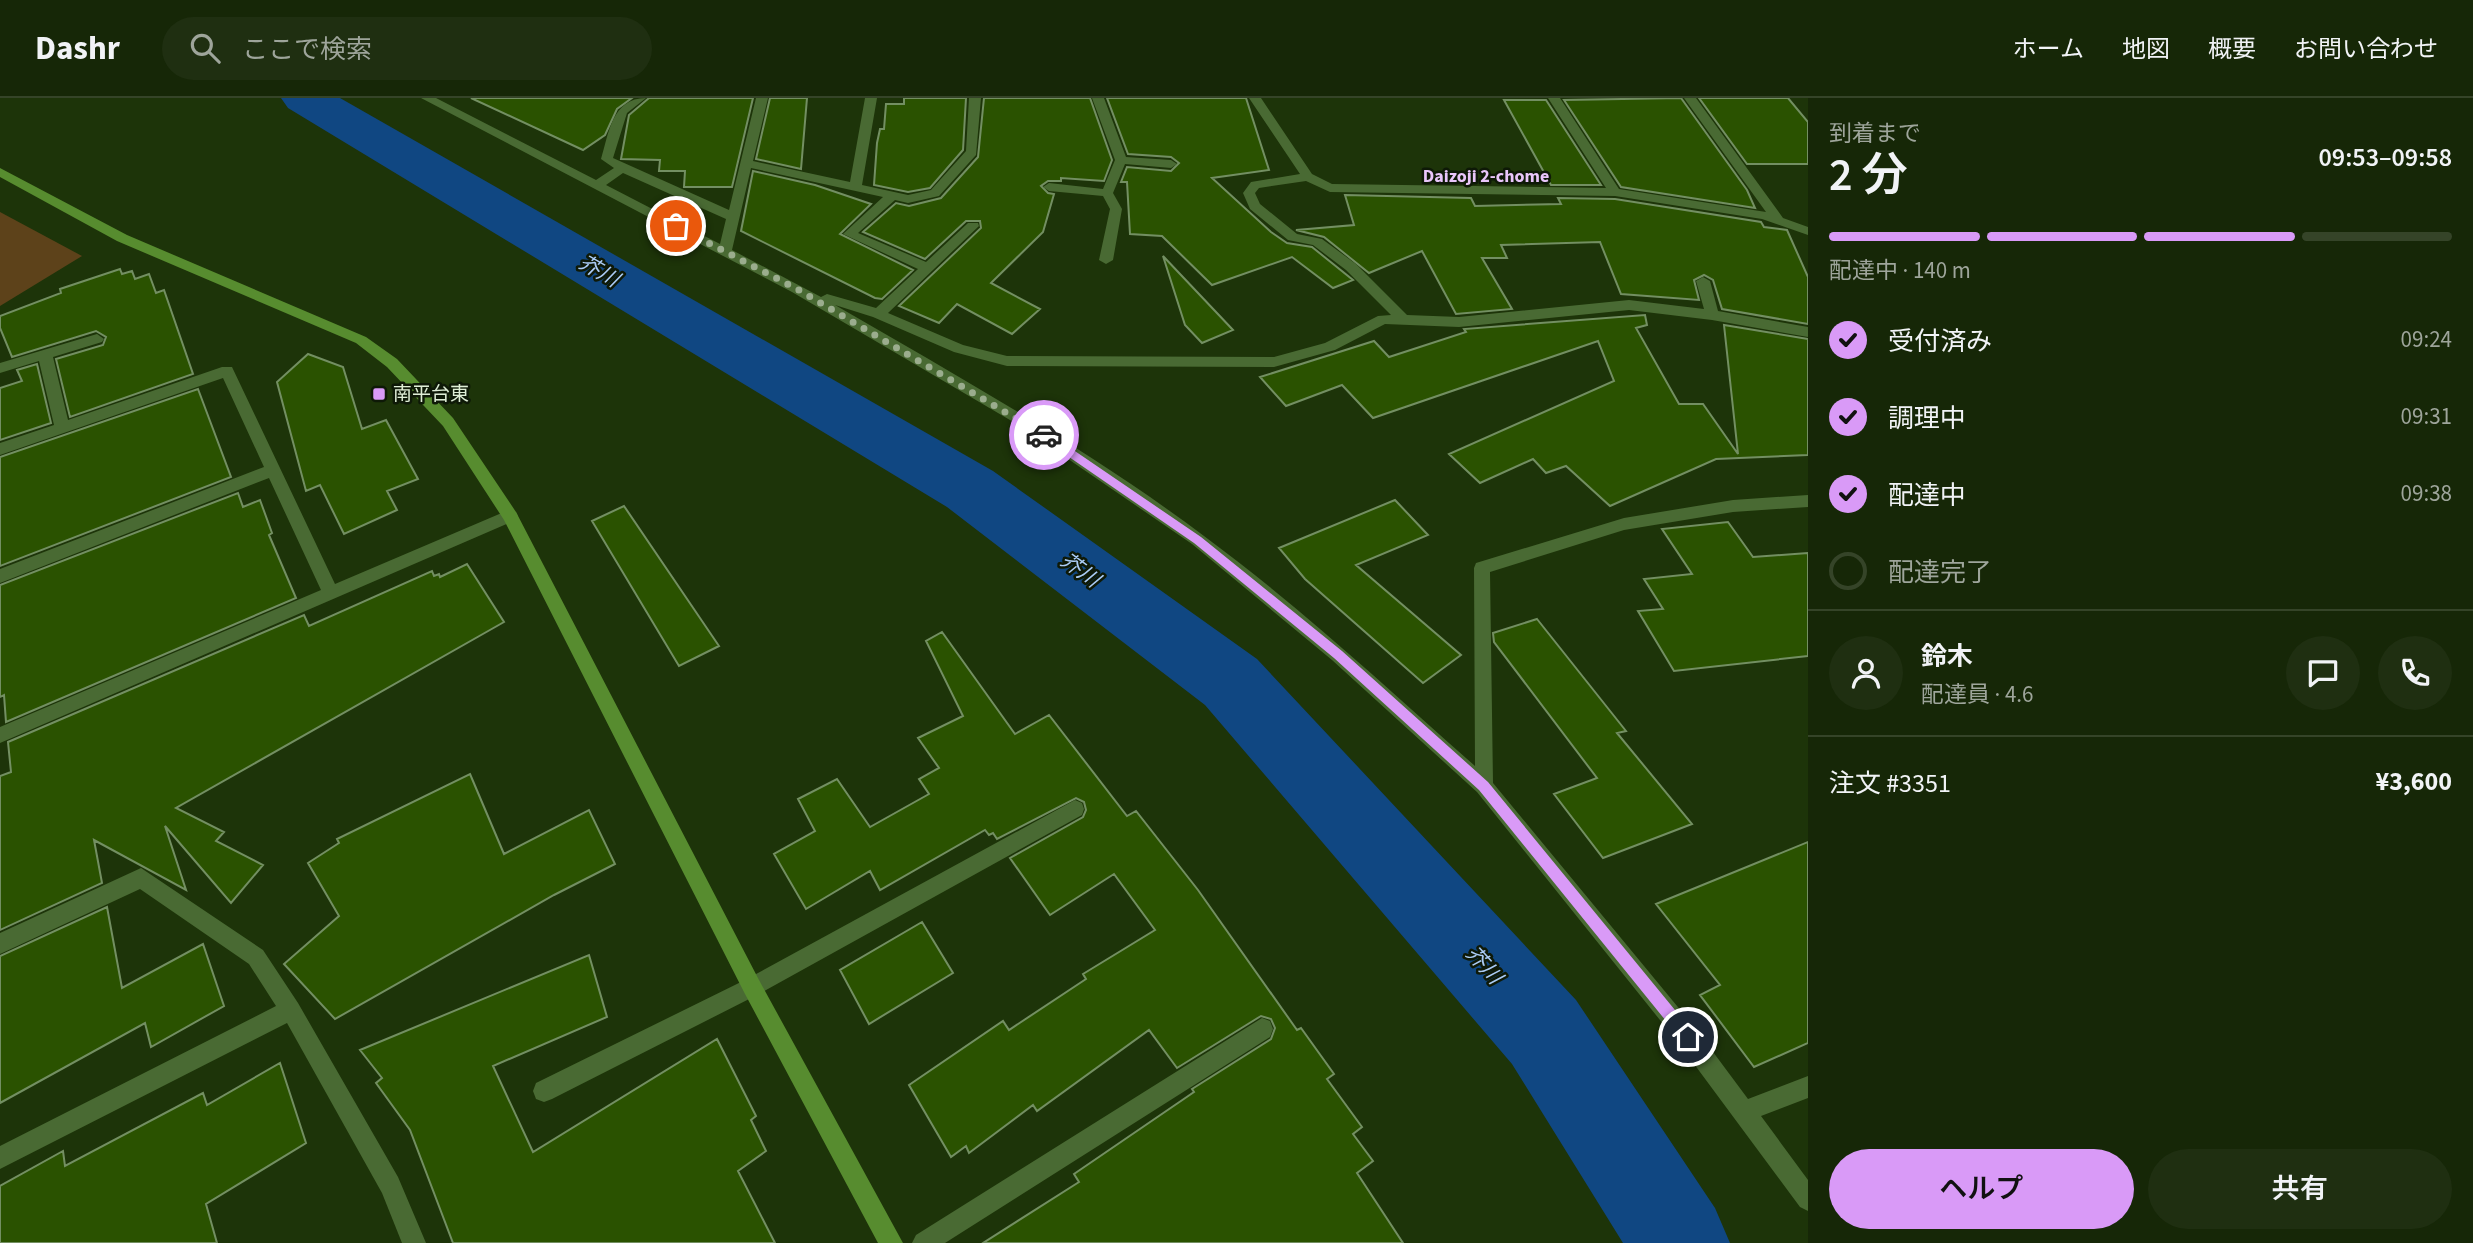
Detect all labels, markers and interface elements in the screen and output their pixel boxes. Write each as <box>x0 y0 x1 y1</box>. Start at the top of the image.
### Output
search box <box>162 17 652 80</box>
text: Dashr <box>35 25 120 72</box>
icon: search <box>186 29 224 67</box>
text: ここで検索 <box>242 31 372 68</box>
text: ホーム <box>2013 32 2084 67</box>
text: 地図 <box>2122 32 2170 67</box>
text: 概要 <box>2208 32 2256 67</box>
text: お問い合わせ <box>2294 32 2438 67</box>
text: 到着まで <box>1829 117 1921 150</box>
text: 09:53–09:58 <box>2319 139 2452 176</box>
text: 2 分 <box>1829 143 1908 208</box>
district label: Daizoji 2-chome <box>1423 164 1549 189</box>
pin <box>646 196 706 256</box>
icon: bag <box>657 207 695 245</box>
water label: 芥川 <box>573 248 626 295</box>
text: 配達中 · 140 m <box>1829 254 1971 287</box>
icon: check <box>1829 321 1867 359</box>
text: 受付済み <box>1888 323 1992 360</box>
text: 09:24 <box>2401 323 2452 356</box>
place label: 南平台東 <box>393 381 469 408</box>
marker: 南平台東 <box>371 386 387 402</box>
icon: check <box>1829 398 1867 436</box>
courier <box>1009 400 1079 470</box>
text: 調理中 <box>1888 400 1966 437</box>
text: 09:31 <box>2401 400 2452 433</box>
icon: car <box>1025 416 1063 454</box>
icon: check <box>1829 475 1867 513</box>
text: 配達中 <box>1888 477 1966 514</box>
text: 09:38 <box>2401 477 2452 510</box>
water label: 芥川 <box>1054 546 1107 596</box>
text: 配達完了 <box>1888 554 1992 591</box>
button: person <box>1829 636 1903 710</box>
button: chat <box>2286 636 2360 710</box>
button: phone <box>2378 636 2452 710</box>
text: 鈴木 <box>1921 638 1973 675</box>
text: 配達員 · 4.6 <box>1921 678 2034 711</box>
text: ¥3,600 <box>2376 763 2452 800</box>
text: 注文 #3351 <box>1829 765 1951 802</box>
water label: 芥川 <box>1459 939 1511 992</box>
pin <box>1658 1007 1718 1067</box>
icon: home <box>1669 1018 1707 1056</box>
button: ヘルプ <box>1829 1149 2134 1229</box>
button: 共有 <box>2148 1149 2452 1229</box>

